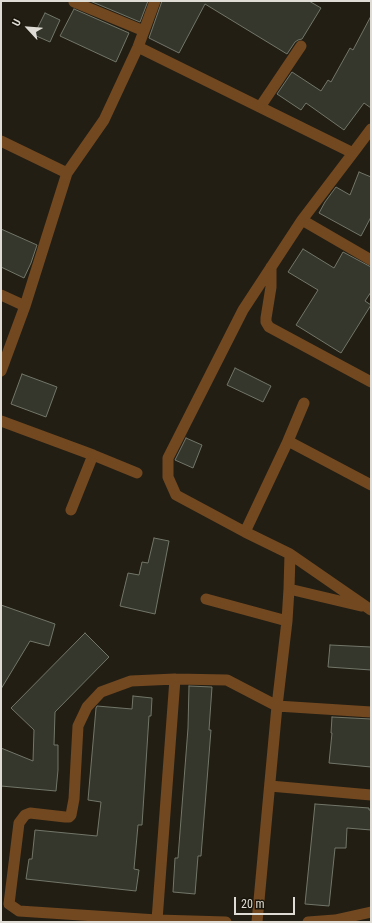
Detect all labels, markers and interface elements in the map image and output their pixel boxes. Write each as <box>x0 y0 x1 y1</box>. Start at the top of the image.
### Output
north arrow <box>8 8 48 48</box>
text: U <box>10 17 24 28</box>
scale bar <box>236 889 297 915</box>
text: 20 m <box>241 897 265 911</box>

